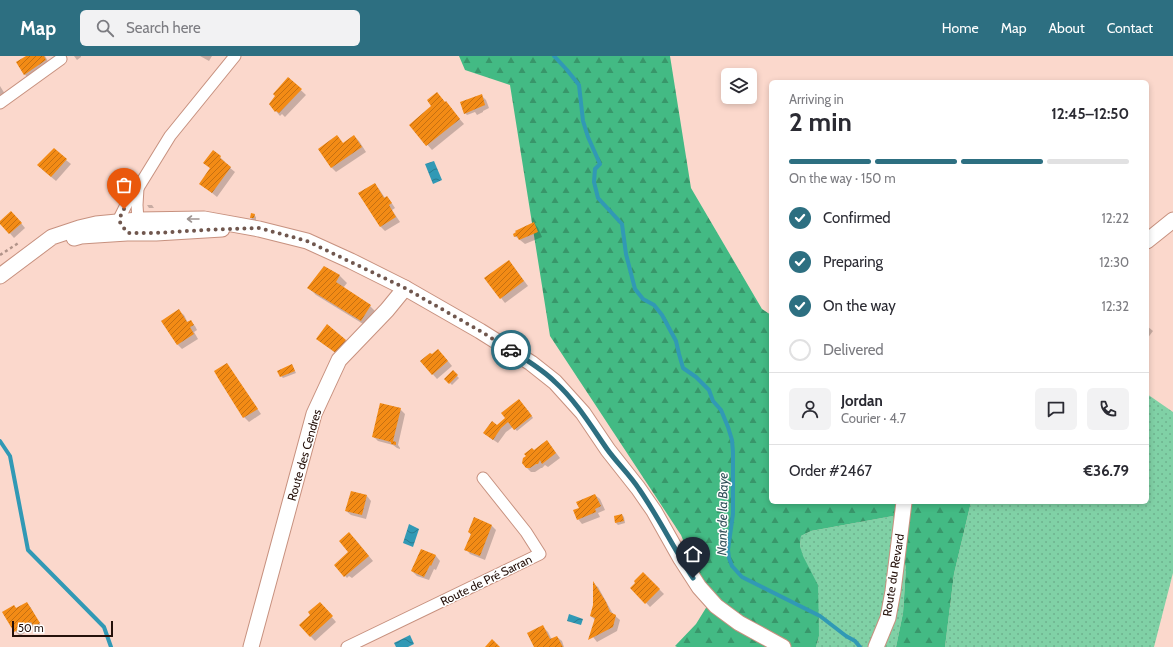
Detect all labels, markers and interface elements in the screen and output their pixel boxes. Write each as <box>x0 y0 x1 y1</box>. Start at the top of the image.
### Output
search box <box>80 10 360 46</box>
text: Map <box>20 17 56 40</box>
icon: search <box>94 17 116 39</box>
text: Search here <box>126 19 201 37</box>
text: Home <box>942 19 979 37</box>
text: Map <box>1001 19 1026 37</box>
text: About <box>1048 19 1085 37</box>
text: Contact <box>1107 19 1153 37</box>
map controls <box>721 68 757 104</box>
button: layers <box>721 68 757 104</box>
text: Arriving in <box>789 91 844 107</box>
text: 12:45–12:50 <box>1051 105 1129 123</box>
text: 2 min <box>789 106 852 138</box>
pin <box>107 168 141 209</box>
text: On the way · 150 m <box>789 170 896 186</box>
icon: bag <box>113 174 135 196</box>
icon: check <box>789 207 811 229</box>
text: Confirmed <box>823 209 891 227</box>
text: 12:22 <box>1102 210 1129 226</box>
one-way arrow <box>187 215 200 223</box>
icon: check <box>789 251 811 273</box>
text: Preparing <box>823 253 883 271</box>
text: 12:30 <box>1099 254 1129 270</box>
icon: check <box>789 295 811 317</box>
text: On the way <box>823 297 896 315</box>
text: 12:32 <box>1101 298 1129 314</box>
courier <box>491 330 531 370</box>
icon: car <box>500 339 522 361</box>
text: Delivered <box>823 341 884 359</box>
button: person <box>789 388 831 430</box>
button: chat <box>1035 388 1077 430</box>
button: phone <box>1087 388 1129 430</box>
text: Jordan <box>841 392 883 410</box>
street label: Route des Cendres <box>284 407 324 503</box>
text: Courier · 4.7 <box>841 410 906 426</box>
text: Order #2467 <box>789 462 872 480</box>
text: €36.79 <box>1083 462 1129 480</box>
water label: Nant de la Baye <box>713 472 731 556</box>
street label: Route du Revard <box>879 533 907 617</box>
pin <box>676 537 710 578</box>
icon: home <box>682 543 704 565</box>
street label: Route de Pré Sarran <box>438 551 535 609</box>
scale bar <box>12 619 113 638</box>
text: 50 m <box>18 621 44 635</box>

